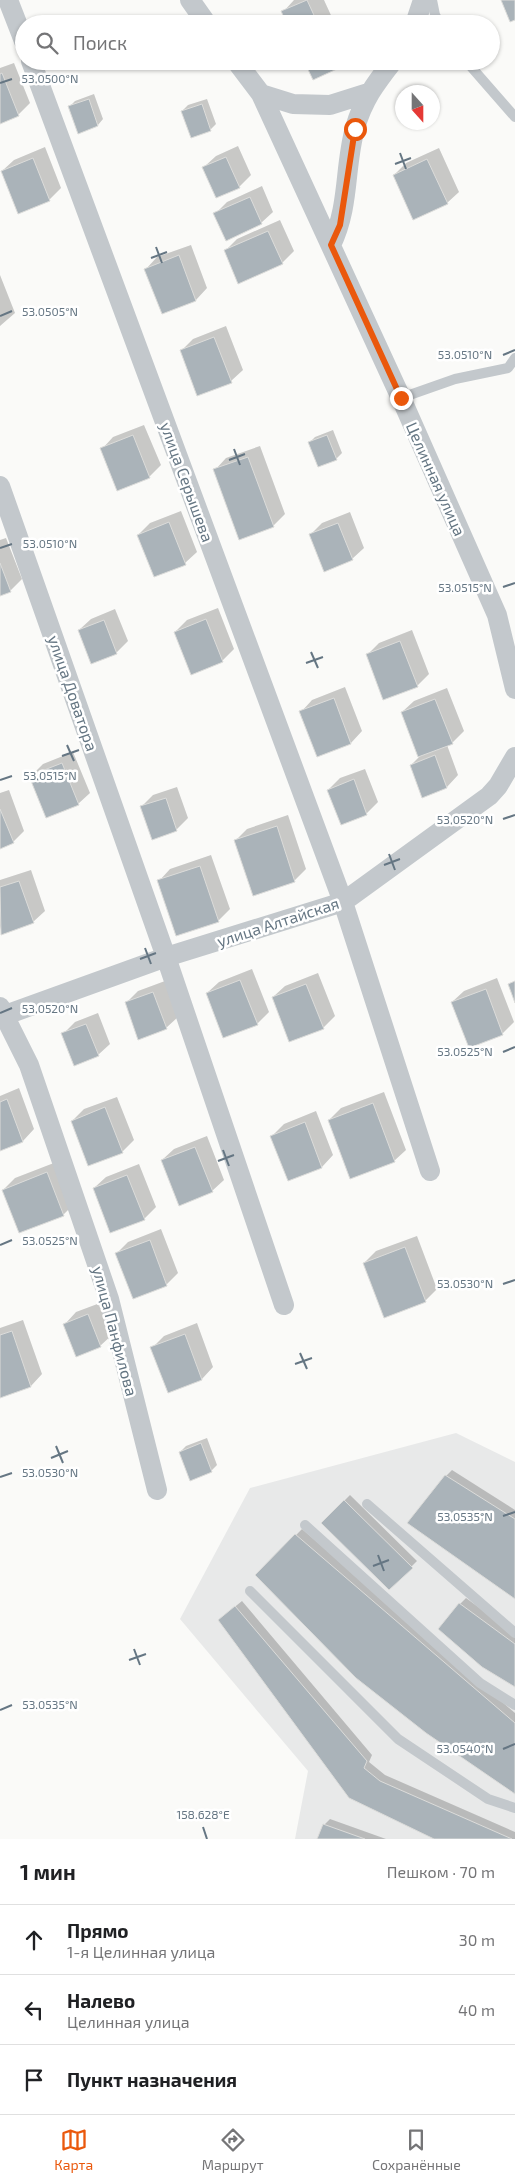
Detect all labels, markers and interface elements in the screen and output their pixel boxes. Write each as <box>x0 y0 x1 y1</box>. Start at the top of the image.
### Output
search box <box>15 15 500 70</box>
icon: search <box>33 29 61 57</box>
text: Поиск <box>73 31 127 54</box>
text: 53.0500°N <box>22 71 78 85</box>
north arrow <box>395 85 440 130</box>
route start <box>344 118 367 141</box>
text: 53.0505°N <box>22 304 78 318</box>
text: 53.0510°N <box>438 347 492 361</box>
route end <box>390 387 413 410</box>
street label: улица Серышева <box>156 419 218 545</box>
street label: Целинная улица <box>402 419 470 539</box>
text: 53.0510°N <box>23 536 77 550</box>
text: 53.0515°N <box>438 580 492 594</box>
street label: улица Доватора <box>44 632 102 754</box>
text: 53.0515°N <box>23 768 77 782</box>
text: 53.0520°N <box>437 812 493 826</box>
street label: улица Алтайская <box>214 893 342 951</box>
text: 53.0520°N <box>22 1001 78 1015</box>
text: 53.0525°N <box>437 1044 493 1058</box>
text: 53.0525°N <box>22 1233 78 1247</box>
street label: улица Панфилова <box>88 1264 142 1398</box>
text: 53.0530°N <box>437 1276 493 1290</box>
text: 53.0530°N <box>22 1465 78 1479</box>
text: 53.0535°N <box>437 1509 493 1523</box>
text: 53.0535°N <box>22 1697 78 1711</box>
text: 53.0540°N <box>437 1741 493 1755</box>
text: 158.628°E <box>176 1807 230 1821</box>
text: 1 мин <box>20 1859 76 1884</box>
text: Пешком · 70 m <box>387 1862 495 1881</box>
text: Прямо <box>67 1919 129 1942</box>
icon: ahead <box>20 1926 48 1954</box>
text: 30 m <box>459 1930 495 1949</box>
text: 1-я Целинная улица <box>67 1942 215 1961</box>
text: Налево <box>67 1989 135 2012</box>
icon: left <box>20 1996 48 2024</box>
text: 40 m <box>458 2000 495 2019</box>
text: Целинная улица <box>67 2012 189 2031</box>
icon: arrive <box>20 2066 48 2094</box>
text: Пункт назначения <box>67 2068 237 2091</box>
tab: Карта <box>54 2126 93 2173</box>
tab: Маршрут <box>202 2126 264 2173</box>
tab: Сохранённые <box>372 2126 461 2173</box>

